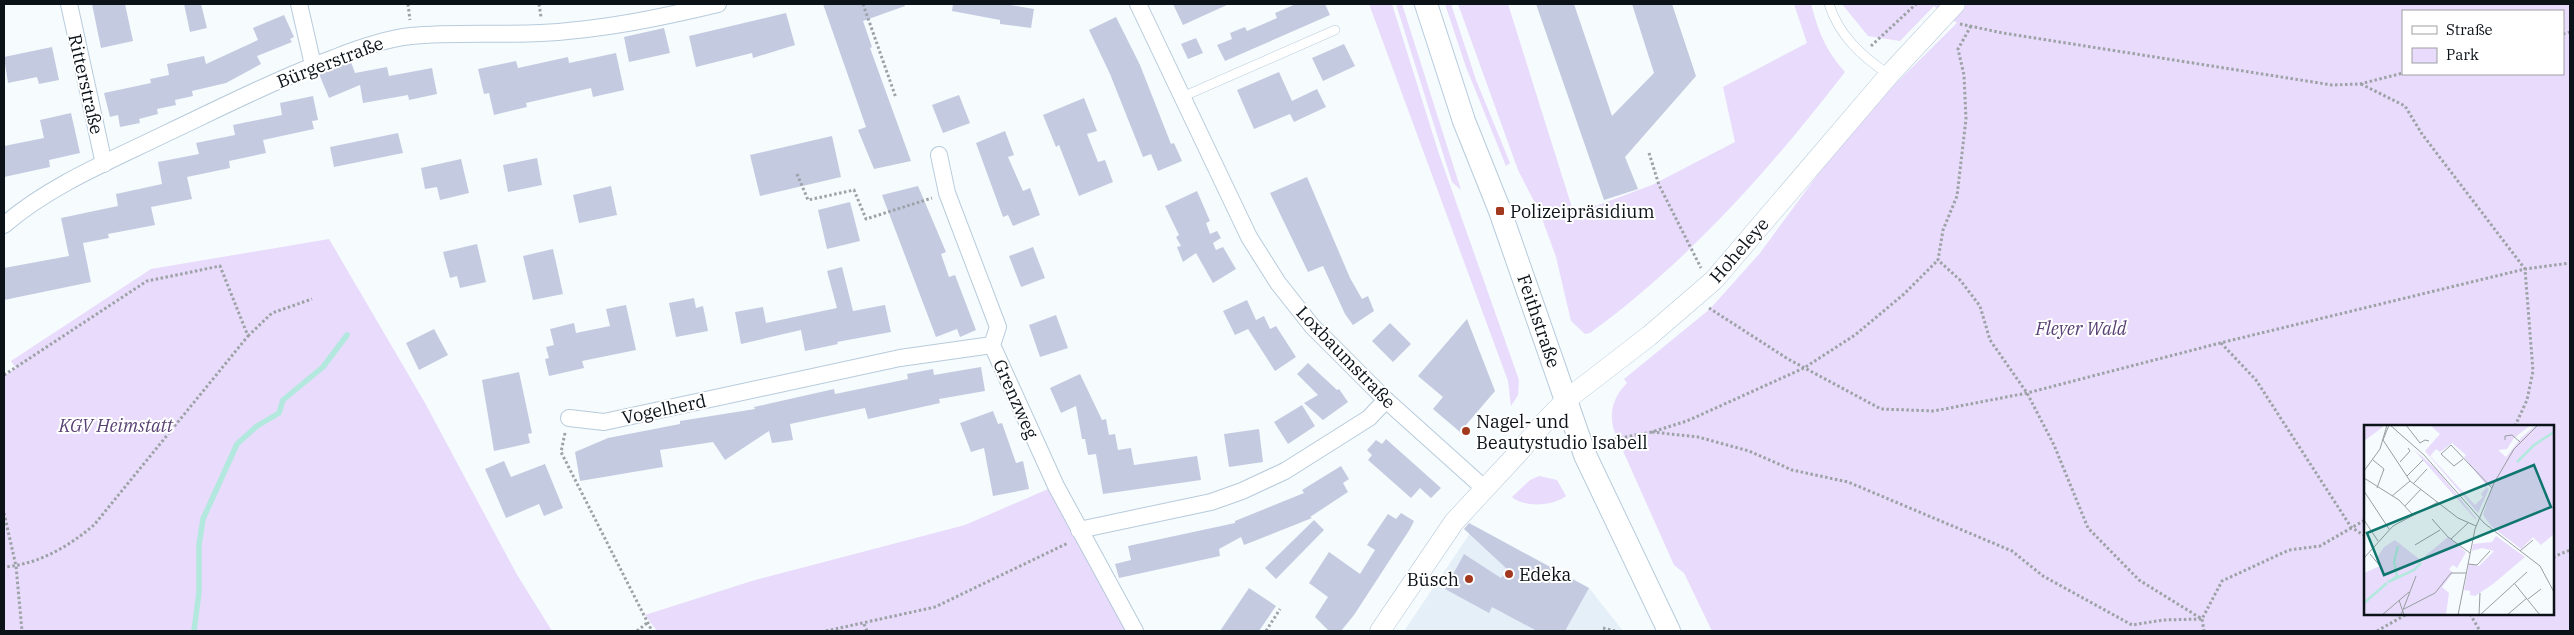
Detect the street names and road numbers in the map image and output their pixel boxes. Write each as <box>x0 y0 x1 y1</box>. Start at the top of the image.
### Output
street label: Bürgerstraße <box>273 31 387 93</box>
street label: Ritterstraße <box>63 32 109 136</box>
street label: Hoheleye <box>1704 213 1774 287</box>
street label: Feithstraße <box>1512 271 1566 371</box>
street label: Loxbaumstraße <box>1291 301 1401 413</box>
street label: Grenzweg <box>988 356 1044 442</box>
street label: Vogelherd <box>620 389 708 429</box>

